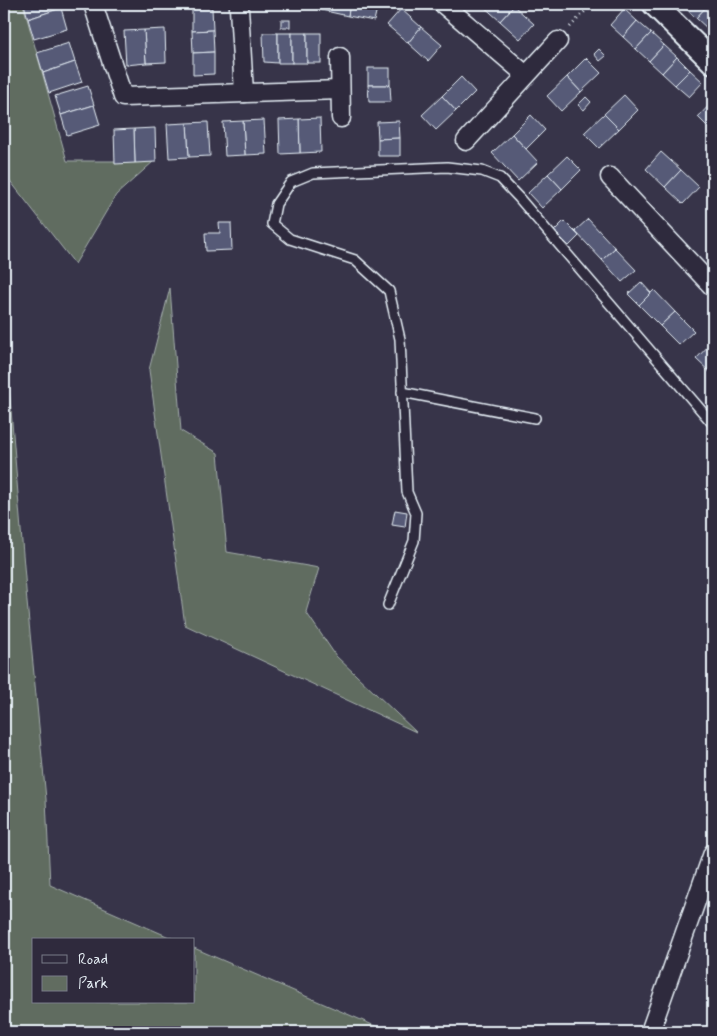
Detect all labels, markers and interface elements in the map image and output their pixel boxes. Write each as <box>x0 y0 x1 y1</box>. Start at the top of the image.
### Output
legend <box>32 938 195 1004</box>
text: Road <box>78 950 108 970</box>
text: Park <box>78 974 108 994</box>

